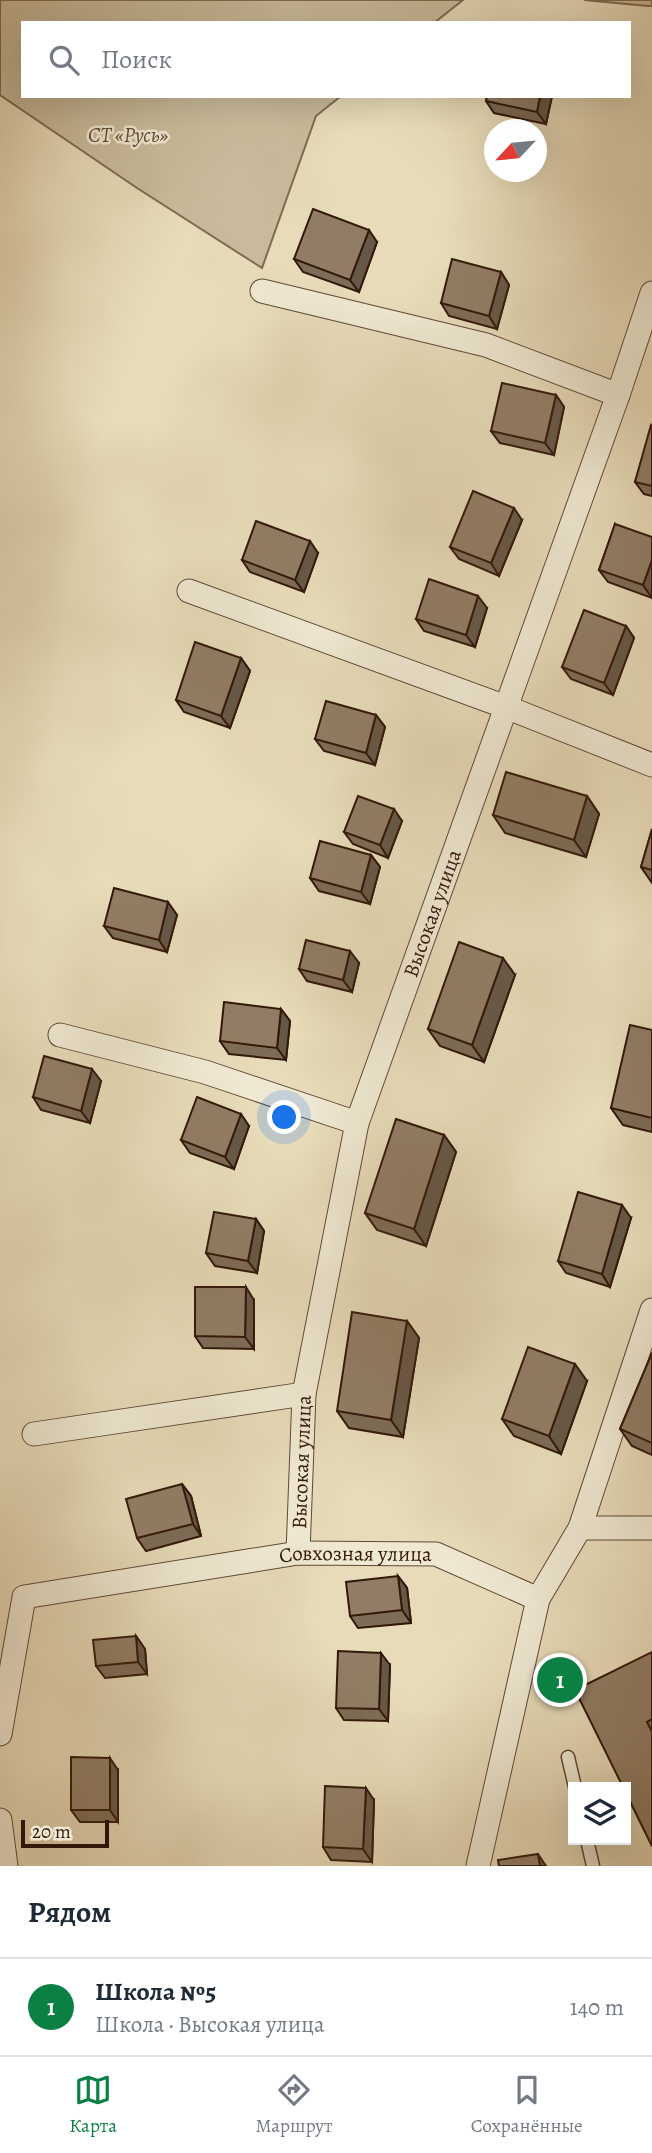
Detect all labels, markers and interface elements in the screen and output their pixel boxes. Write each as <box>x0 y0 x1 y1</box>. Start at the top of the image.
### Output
search box <box>21 21 631 98</box>
icon: search <box>45 41 83 79</box>
text: Поиск <box>101 42 172 77</box>
north arrow <box>484 119 547 182</box>
park label: СТ «Русь» <box>88 121 168 149</box>
street label: Высокая улица <box>396 845 468 981</box>
your location <box>267 1100 301 1134</box>
street label: Высокая улица <box>285 1394 318 1529</box>
street label: Совхозная улица <box>277 1538 432 1570</box>
pin: 1 <box>537 1654 583 1706</box>
map controls <box>568 1782 631 1845</box>
button: layers <box>568 1782 631 1845</box>
scale bar <box>21 1817 108 1849</box>
text: 20 m <box>32 1819 71 1845</box>
text: Рядом <box>28 1892 111 1932</box>
text: Школа №5 <box>95 1974 216 2009</box>
text: 1 <box>47 1992 55 2023</box>
text: 140 m <box>570 1992 624 2023</box>
text: Школа · Высокая улица <box>95 2009 325 2040</box>
tab: Карта <box>69 2071 117 2139</box>
tab: Маршрут <box>255 2071 332 2139</box>
tab: Сохранённые <box>471 2071 583 2139</box>

